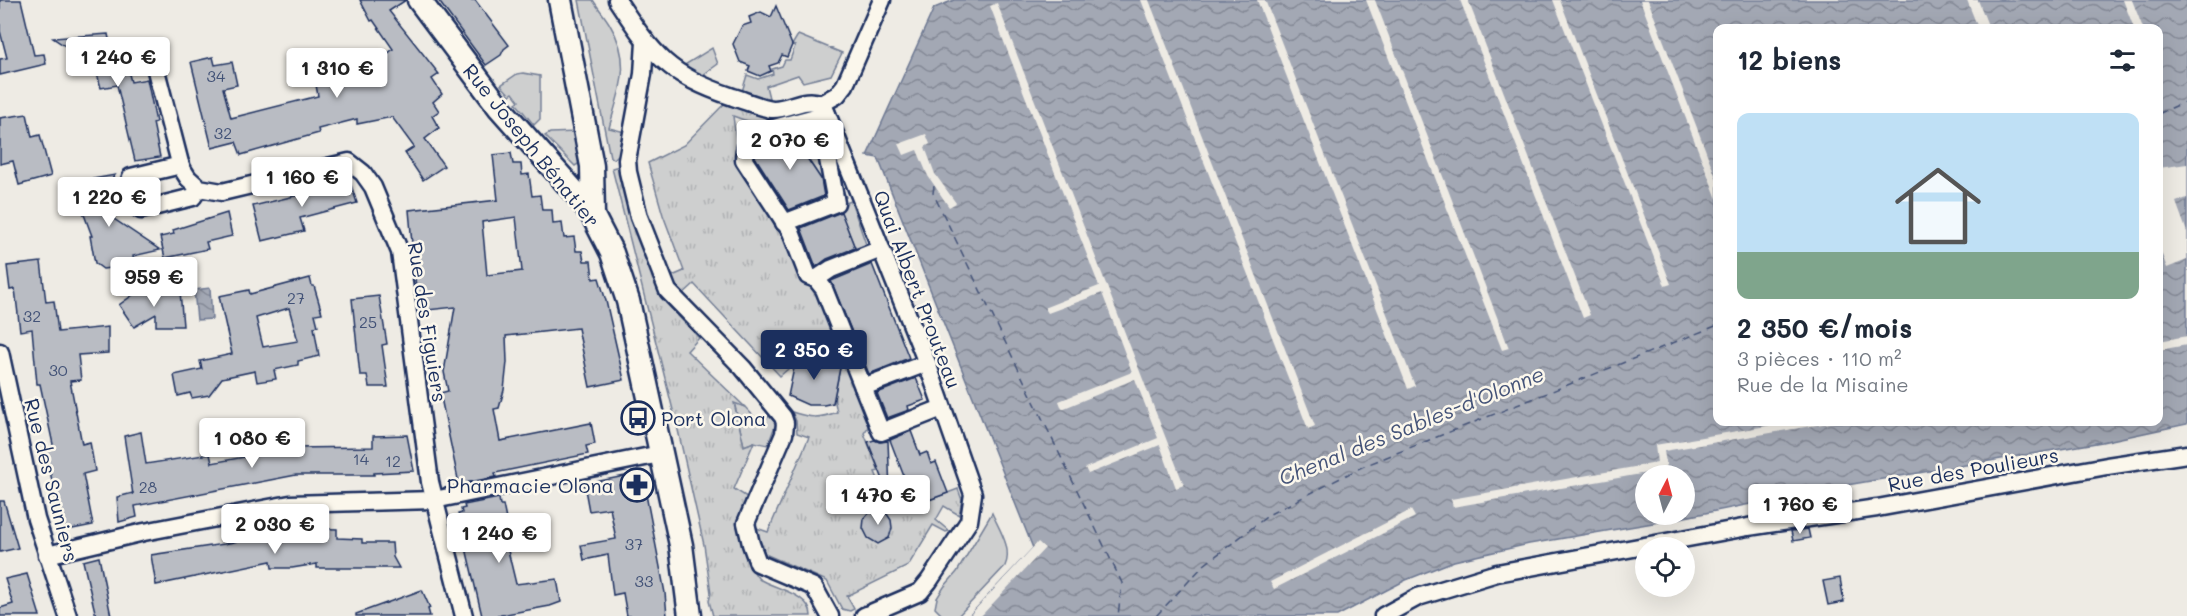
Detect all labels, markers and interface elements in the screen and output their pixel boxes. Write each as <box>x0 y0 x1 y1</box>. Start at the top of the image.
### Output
pin: 1 240 € <box>63 37 173 88</box>
text: 1 240 € <box>80 43 156 69</box>
text: 12 biens <box>1737 43 1841 77</box>
icon: filters <box>2106 44 2139 77</box>
pin: 1 310 € <box>282 48 392 99</box>
text: 1 310 € <box>300 54 374 80</box>
street label: Rue Joseph Bénatier <box>458 58 606 232</box>
house number: 34 <box>207 65 226 86</box>
pin: 2 070 € <box>735 120 845 171</box>
house number: 32 <box>214 122 232 143</box>
text: 2 070 € <box>751 126 829 152</box>
icon: home <box>1884 152 1992 260</box>
pin: 1 160 € <box>247 157 357 208</box>
text: 1 160 € <box>265 163 339 189</box>
pin: 1 220 € <box>54 177 164 228</box>
text: 1 220 € <box>72 183 146 209</box>
street label: Quai Albert Prouteau <box>868 186 968 392</box>
street label: Rue des Figuiers <box>403 240 453 404</box>
pin: 959 € <box>112 257 196 308</box>
text: 959 € <box>124 263 184 289</box>
house number: 27 <box>287 287 305 308</box>
house number: 32 <box>23 305 41 326</box>
house number: 25 <box>359 311 377 332</box>
text: 2 350 €/mois <box>1737 311 1912 345</box>
pin: 2 350 € <box>759 330 869 381</box>
text: 2 350 € <box>775 336 853 362</box>
text: 3 pièces · 110 m² <box>1737 345 1901 371</box>
house number: 30 <box>48 359 68 380</box>
water label: Chenal des Sables-d'Olonne <box>1274 359 1548 491</box>
text: Rue de la Misaine <box>1737 371 1909 397</box>
street label: Rue des Sauniers <box>19 395 85 565</box>
bus stop icon: Port Olona <box>620 400 656 436</box>
place label: Port Olona <box>661 405 767 431</box>
pin: 1 080 € <box>197 418 307 469</box>
text: 1 080 € <box>213 424 291 450</box>
street label: Rue des Poulieurs <box>1886 441 2060 497</box>
house number: 14 <box>353 448 370 469</box>
house number: 12 <box>385 450 401 471</box>
north arrow <box>1635 465 1695 525</box>
map controls <box>1635 465 1695 597</box>
pharmacy icon: Pharmacie Olona <box>619 467 655 503</box>
place label: Pharmacie Olona <box>447 472 614 498</box>
pin: 1 470 € <box>823 475 933 526</box>
house number: 28 <box>139 476 158 497</box>
text: 1 470 € <box>840 481 916 507</box>
pin: 1 760 € <box>1745 484 1855 535</box>
text: 1 760 € <box>1762 490 1838 516</box>
pin: 2 030 € <box>220 504 330 555</box>
text: 2 030 € <box>235 510 315 536</box>
pin: 1 240 € <box>444 513 554 564</box>
text: 1 240 € <box>461 519 537 545</box>
house number: 37 <box>625 533 643 554</box>
button: locate <box>1635 537 1695 597</box>
house number: 33 <box>635 570 653 591</box>

